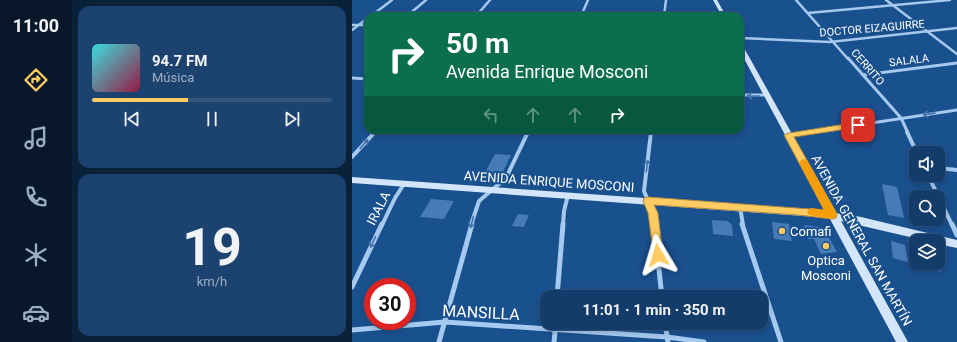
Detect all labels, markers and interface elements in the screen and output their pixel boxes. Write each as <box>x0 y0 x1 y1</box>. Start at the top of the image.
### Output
text: 11:00 <box>13 15 59 36</box>
street label: DOCTOR EIZAGUIRRE <box>819 17 925 40</box>
text: 50 m <box>446 27 509 60</box>
icon: right <box>380 28 432 80</box>
street label: CERRITO <box>848 47 887 88</box>
text: 94.7 FM <box>152 52 207 70</box>
street label: SALALA <box>888 52 931 69</box>
text: Avenida Enrique Mosconi <box>446 61 648 82</box>
icon: directions <box>22 66 50 94</box>
text: Música <box>152 70 194 85</box>
one-way arrow <box>747 92 760 99</box>
icon: left <box>480 104 502 126</box>
icon: ahead <box>522 104 544 126</box>
icon: ahead <box>564 104 586 126</box>
icon: right <box>606 104 628 126</box>
icon: previous <box>121 108 143 130</box>
icon: pause <box>201 108 223 130</box>
icon: next <box>281 108 303 130</box>
pin <box>841 108 875 142</box>
one-way arrow <box>923 110 936 118</box>
icon: arrive <box>847 114 869 136</box>
icon: music <box>22 124 50 152</box>
one-way arrow <box>359 138 368 149</box>
map controls <box>909 146 945 270</box>
button: sound <box>909 146 945 182</box>
street label: AVENIDA GENERAL SAN MARTÍN <box>808 152 915 328</box>
one-way arrow <box>643 160 651 173</box>
street label: AVENIDA ENRIQUE MOSCONI <box>463 168 635 195</box>
icon: phone <box>22 183 50 211</box>
street label: IRALA <box>364 188 393 228</box>
button: search <box>909 190 945 226</box>
one-way arrow <box>468 215 475 228</box>
text: 19 <box>182 217 242 278</box>
place label: Comafi <box>790 224 832 239</box>
marker: Comafi <box>777 226 787 236</box>
position arrow <box>637 234 679 276</box>
button: layers <box>909 234 945 270</box>
one-way arrow <box>369 236 376 248</box>
icon: climate <box>22 241 50 269</box>
marker: Optica Mosconi <box>821 241 831 251</box>
place label: Optica Mosconi <box>801 253 851 283</box>
text: km/h <box>197 274 227 289</box>
speed limit sign: 30 <box>364 278 416 330</box>
icon: car <box>22 299 50 327</box>
street label: MANSILLA <box>442 301 521 324</box>
text: 11:01 · 1 min · 350 m <box>583 301 725 319</box>

